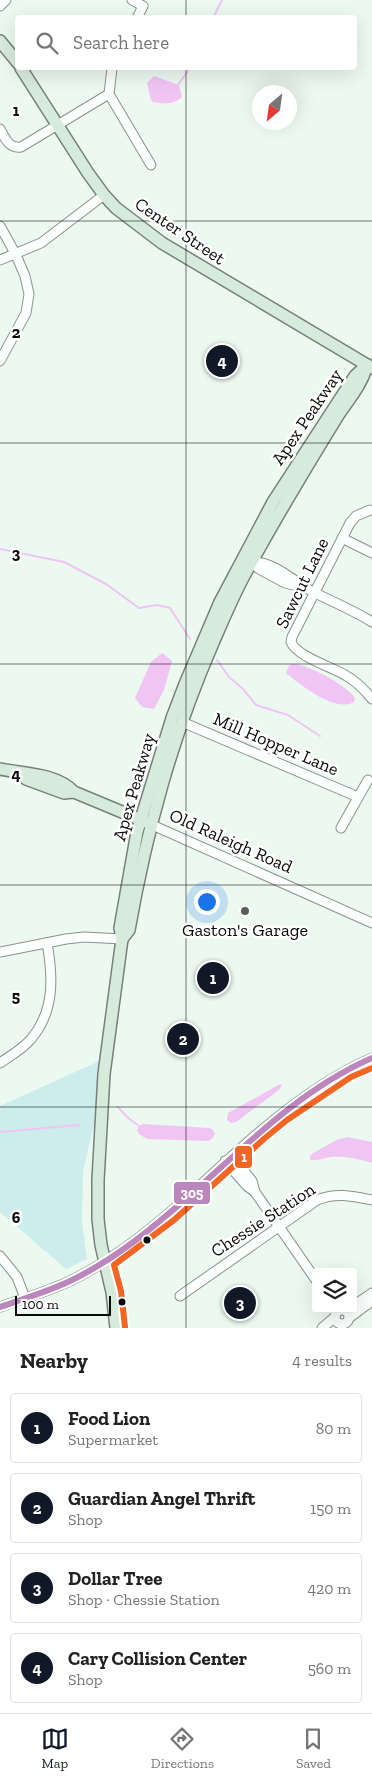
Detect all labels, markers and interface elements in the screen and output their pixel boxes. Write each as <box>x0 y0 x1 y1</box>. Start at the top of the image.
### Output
search box <box>15 15 357 70</box>
icon: search <box>33 29 61 57</box>
text: Search here <box>73 31 169 54</box>
north arrow <box>252 85 297 130</box>
text: 1 <box>13 101 20 120</box>
street label: Center Street <box>131 193 230 269</box>
text: 2 <box>12 323 21 342</box>
pin: 4 <box>206 342 238 380</box>
street label: Apex Peakway <box>267 364 348 469</box>
street label: Sawcut Lane <box>271 534 333 632</box>
text: 3 <box>12 544 21 563</box>
street label: Mill Hopper Lane <box>210 708 342 780</box>
street label: Apex Peakway <box>108 730 160 843</box>
text: 4 <box>11 765 21 784</box>
street label: Old Raleigh Road <box>166 804 296 878</box>
your location <box>194 889 220 915</box>
marker: Gaston's Garage <box>239 905 251 917</box>
place label: Gaston's Garage <box>182 919 308 941</box>
pin: 1 <box>197 959 229 997</box>
text: 5 <box>12 987 20 1006</box>
pin: 2 <box>167 1020 199 1058</box>
line badge: 1 <box>234 1145 253 1169</box>
text: 1 <box>241 1149 247 1166</box>
street label: Chessie Station <box>207 1178 320 1262</box>
line badge: 305 <box>173 1181 211 1205</box>
text: 305 <box>181 1185 203 1202</box>
text: 6 <box>12 1208 21 1227</box>
unlabelled marker <box>142 1235 152 1245</box>
map controls <box>312 1268 357 1313</box>
button: layers <box>312 1268 357 1313</box>
pin: 3 <box>224 1284 256 1322</box>
scale bar <box>15 1293 111 1316</box>
text: 100 m <box>22 1296 59 1313</box>
unlabelled marker <box>117 1297 127 1307</box>
text: Nearby <box>20 1348 88 1373</box>
text: 4 results <box>292 1351 352 1370</box>
text: Food Lion <box>68 1407 150 1430</box>
text: 1 <box>34 1419 40 1438</box>
text: 80 m <box>316 1419 351 1438</box>
text: Supermarket <box>68 1430 158 1449</box>
text: Guardian Angel Thrift <box>68 1487 255 1510</box>
text: 2 <box>33 1499 41 1518</box>
text: 150 m <box>310 1499 351 1518</box>
text: Shop <box>68 1510 103 1529</box>
text: Dollar Tree <box>68 1567 162 1590</box>
text: 3 <box>33 1579 41 1598</box>
text: 420 m <box>307 1579 351 1598</box>
text: Shop · Chessie Station <box>68 1590 220 1609</box>
text: Cary Collision Center <box>68 1647 247 1670</box>
text: 4 <box>32 1659 42 1678</box>
text: 560 m <box>308 1659 351 1678</box>
text: Shop <box>68 1670 103 1689</box>
tab: Map <box>41 1725 69 1772</box>
tab: Directions <box>151 1725 214 1772</box>
tab: Saved <box>296 1725 331 1772</box>

